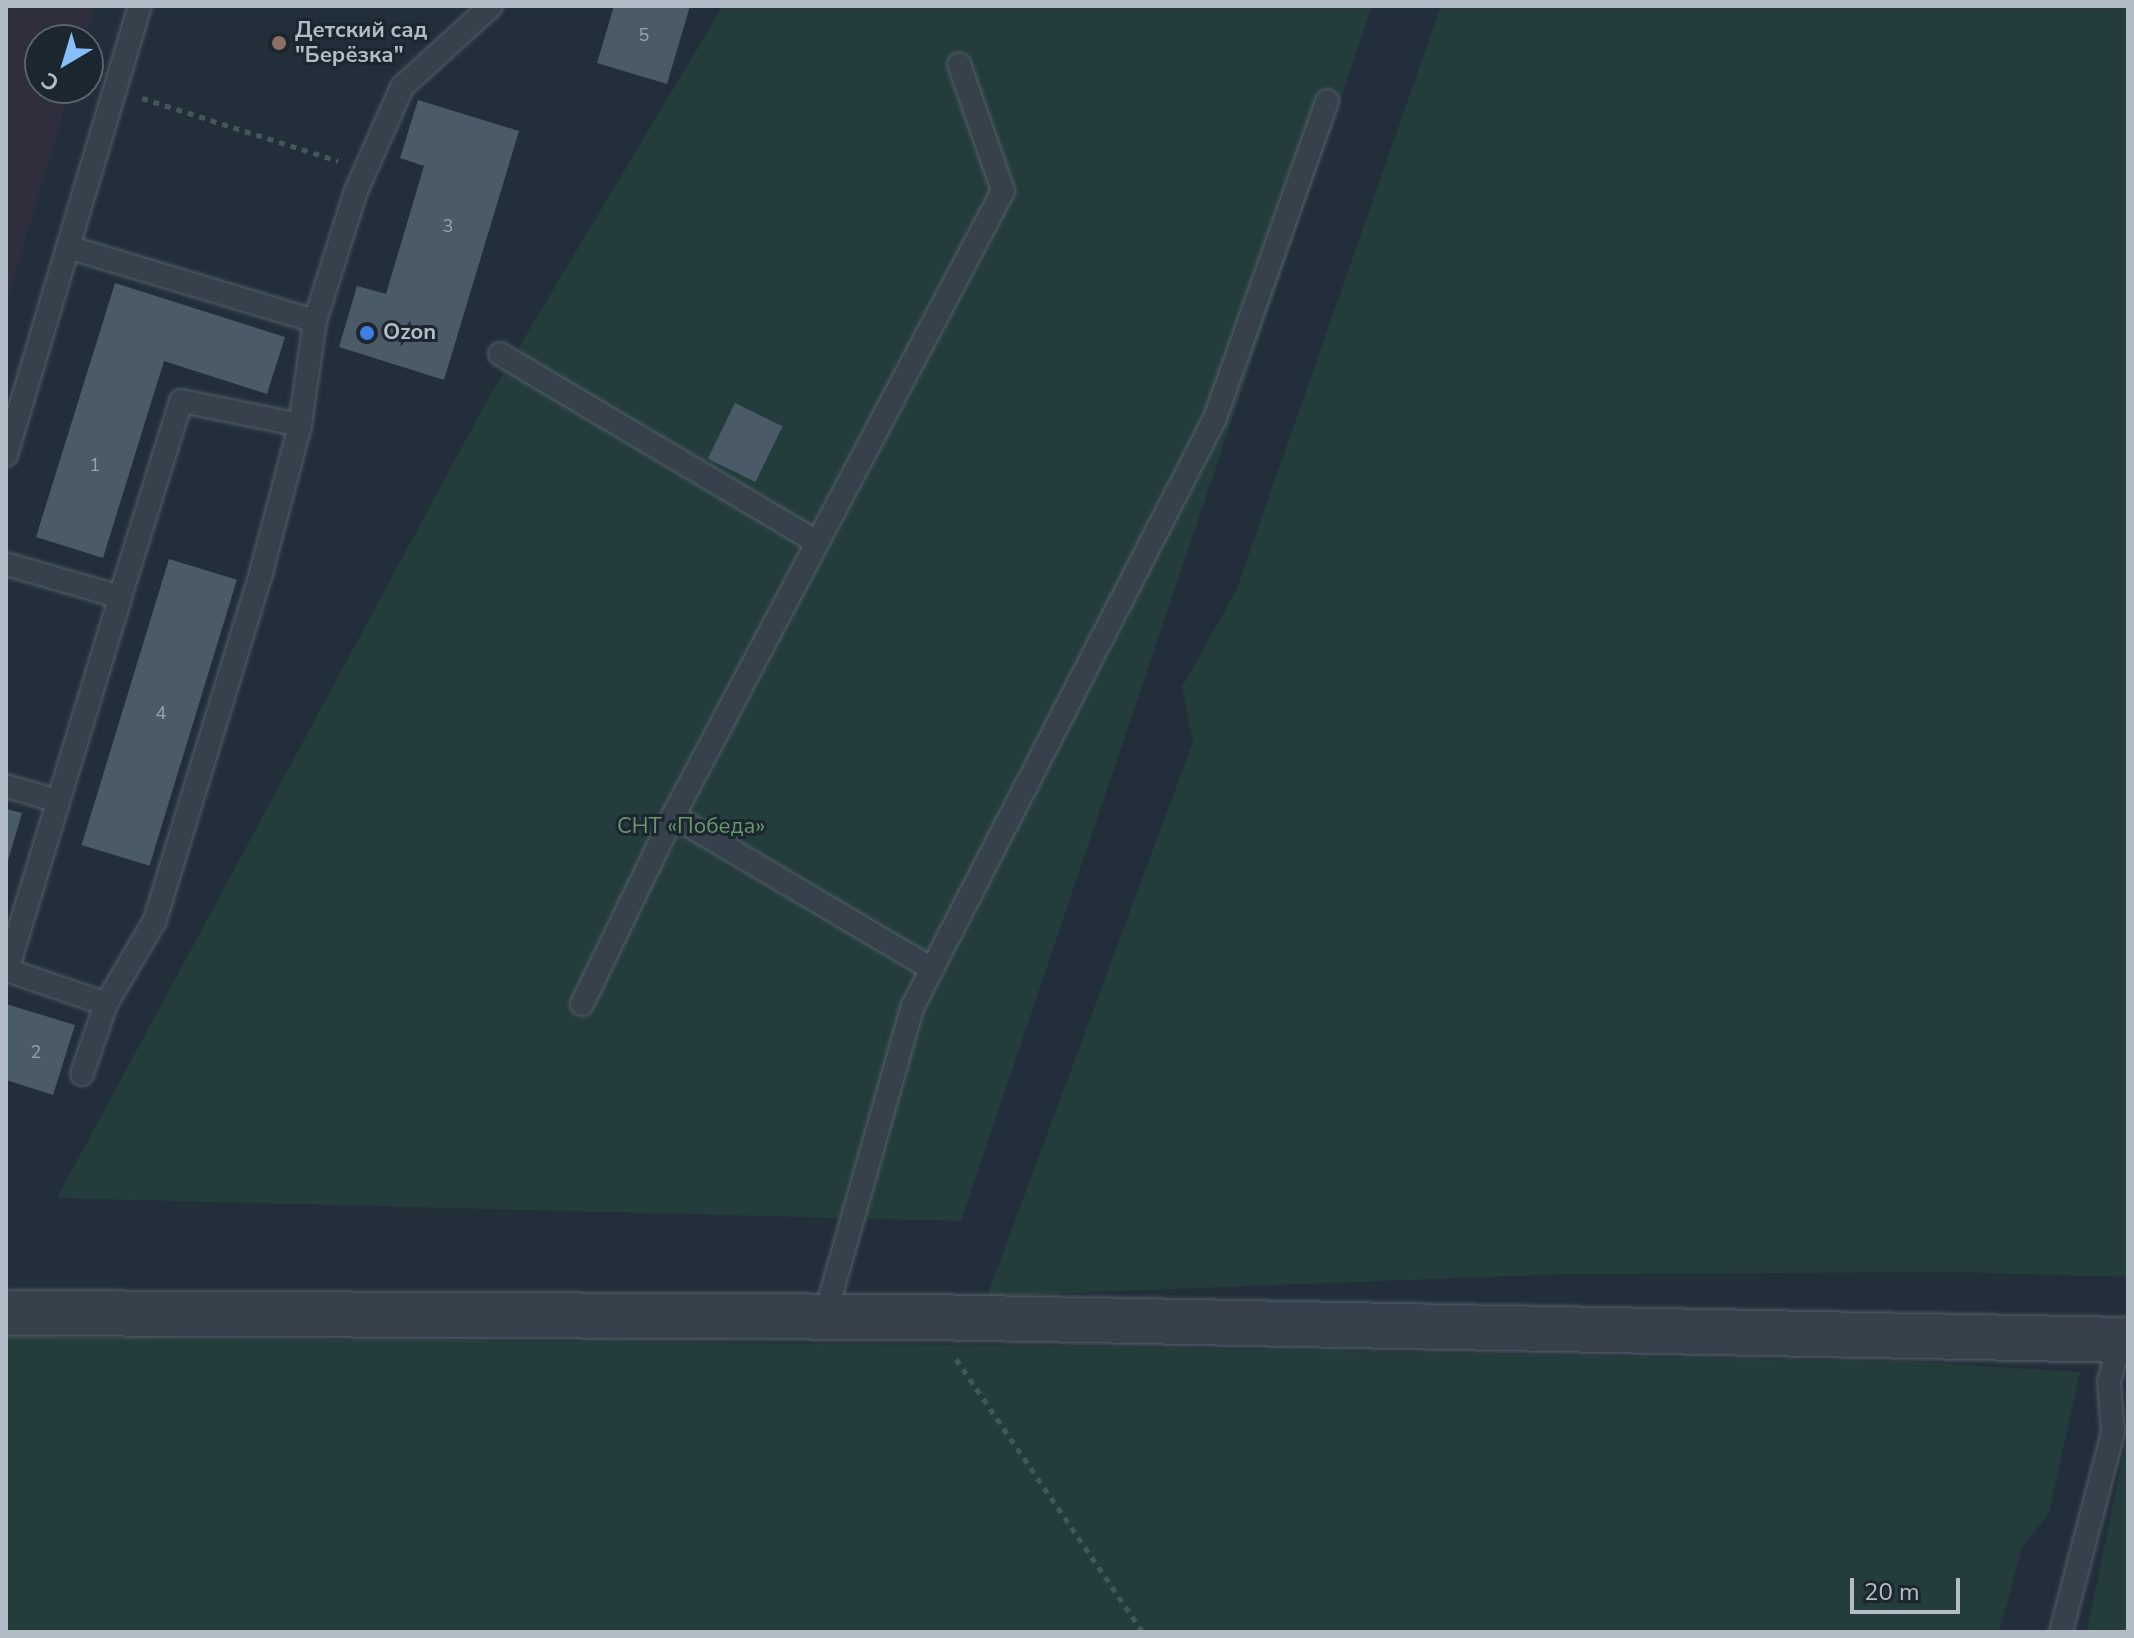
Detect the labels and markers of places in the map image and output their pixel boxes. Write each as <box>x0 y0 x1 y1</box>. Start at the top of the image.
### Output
place label: Детский сад "Берёзка" <box>295 17 427 68</box>
marker: Детский сад "Берёзка" <box>270 34 288 52</box>
place label: Ozon <box>383 320 436 346</box>
marker: Ozon <box>358 324 376 342</box>

